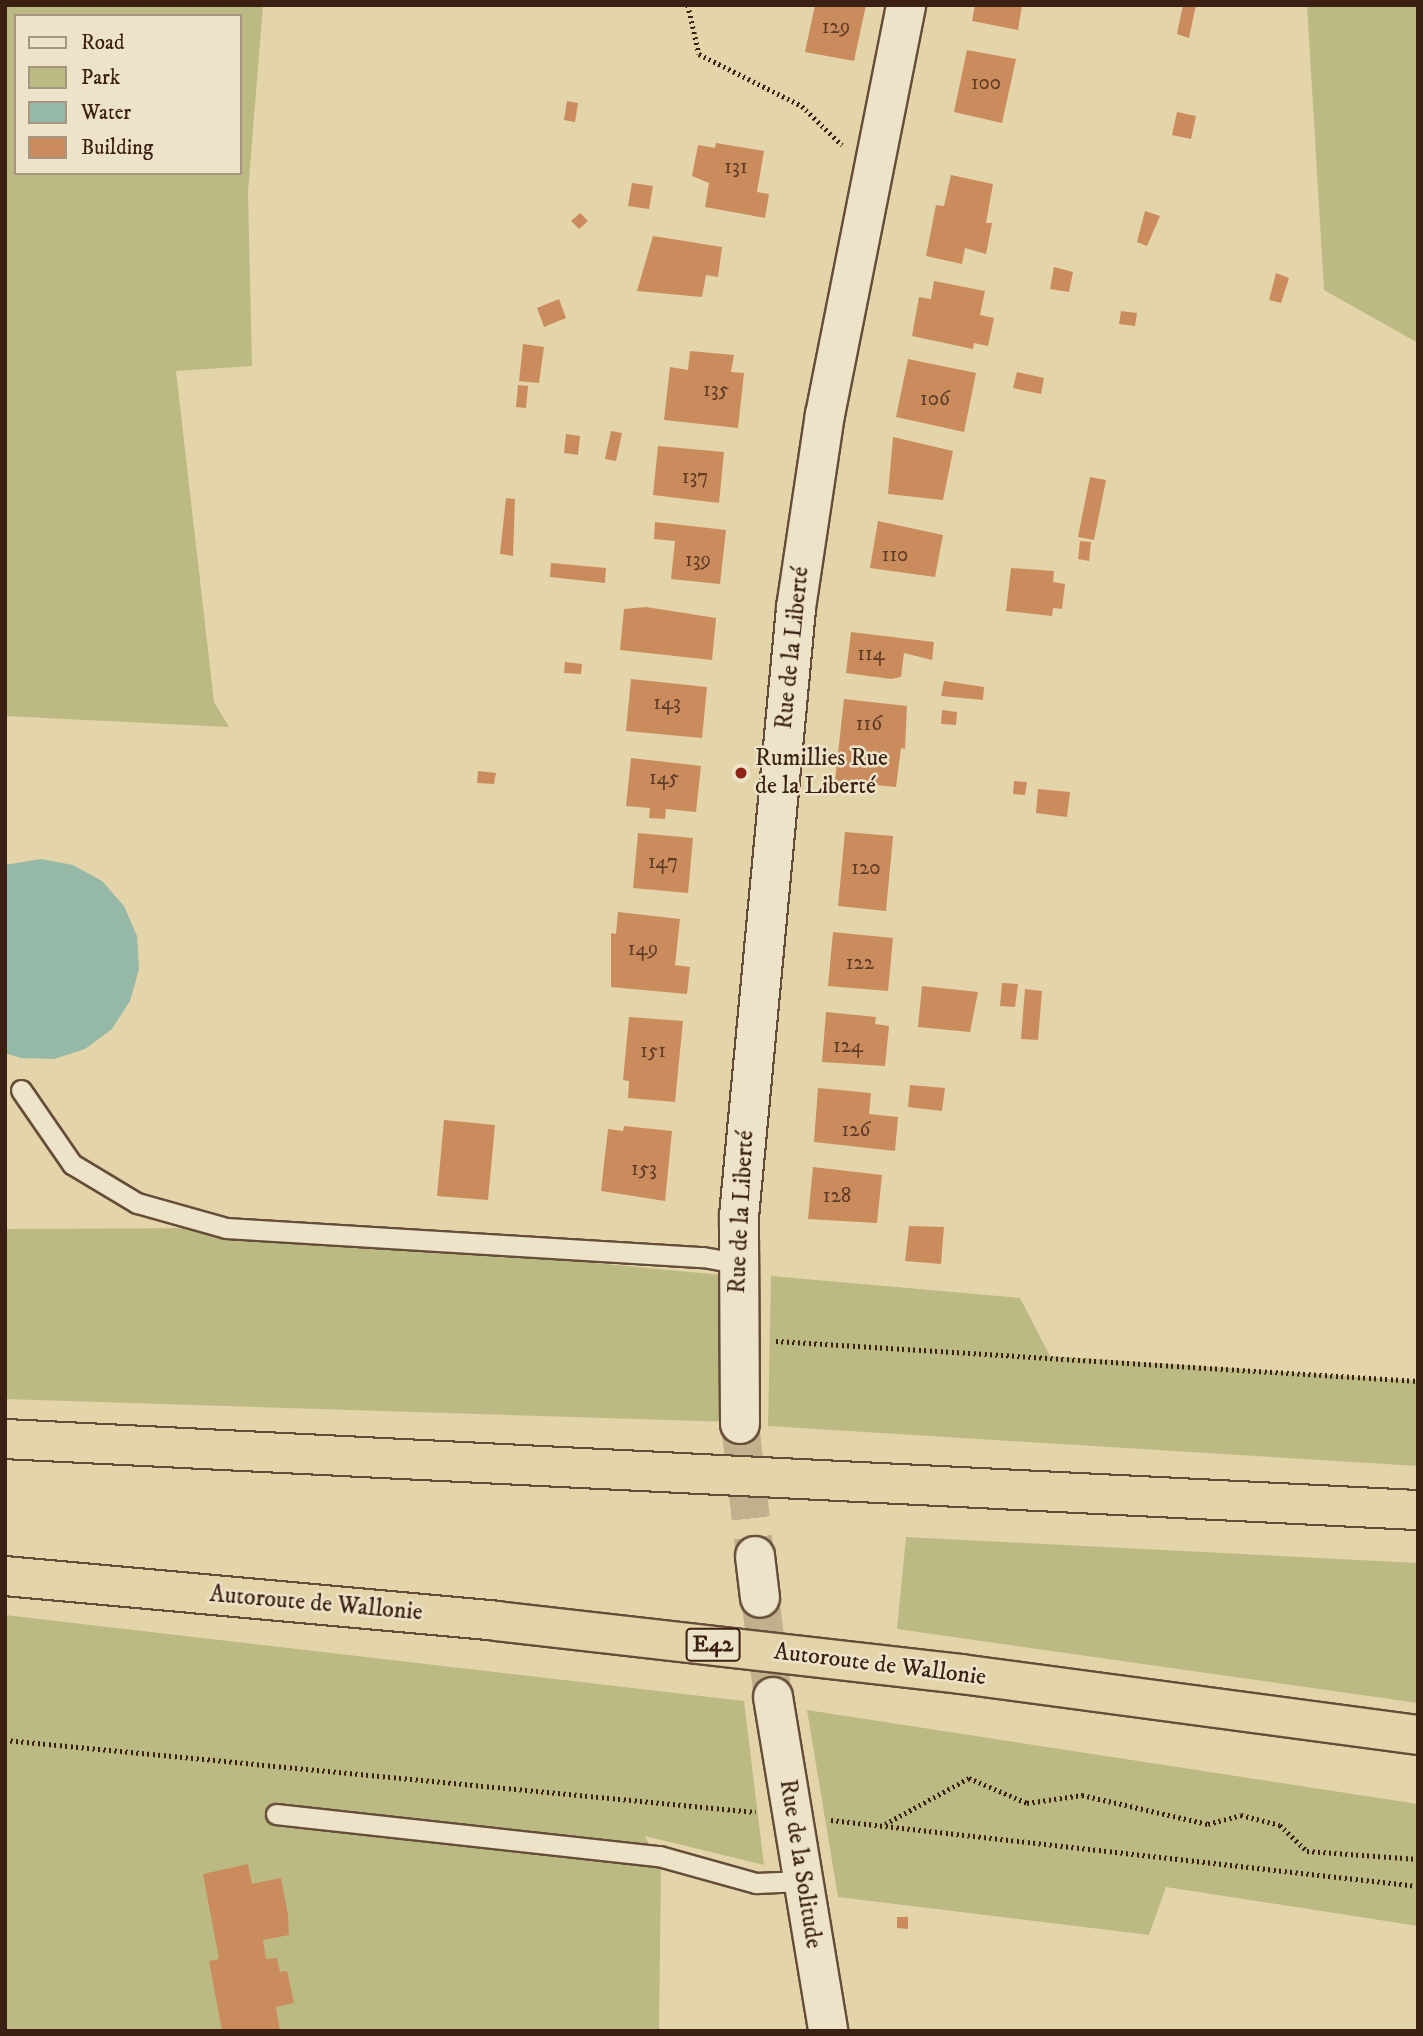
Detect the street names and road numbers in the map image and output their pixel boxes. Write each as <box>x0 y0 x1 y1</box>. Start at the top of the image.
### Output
street label: Rue de la Liberté <box>770 565 816 731</box>
street label: Rue de la Liberté <box>723 1130 761 1294</box>
street label: Autoroute de Wallonie <box>208 1580 424 1628</box>
road number: E42 <box>685 1626 741 1664</box>
street label: Autoroute de Wallonie <box>772 1638 988 1692</box>
street label: Rue de la Solitude <box>772 1777 828 1951</box>

